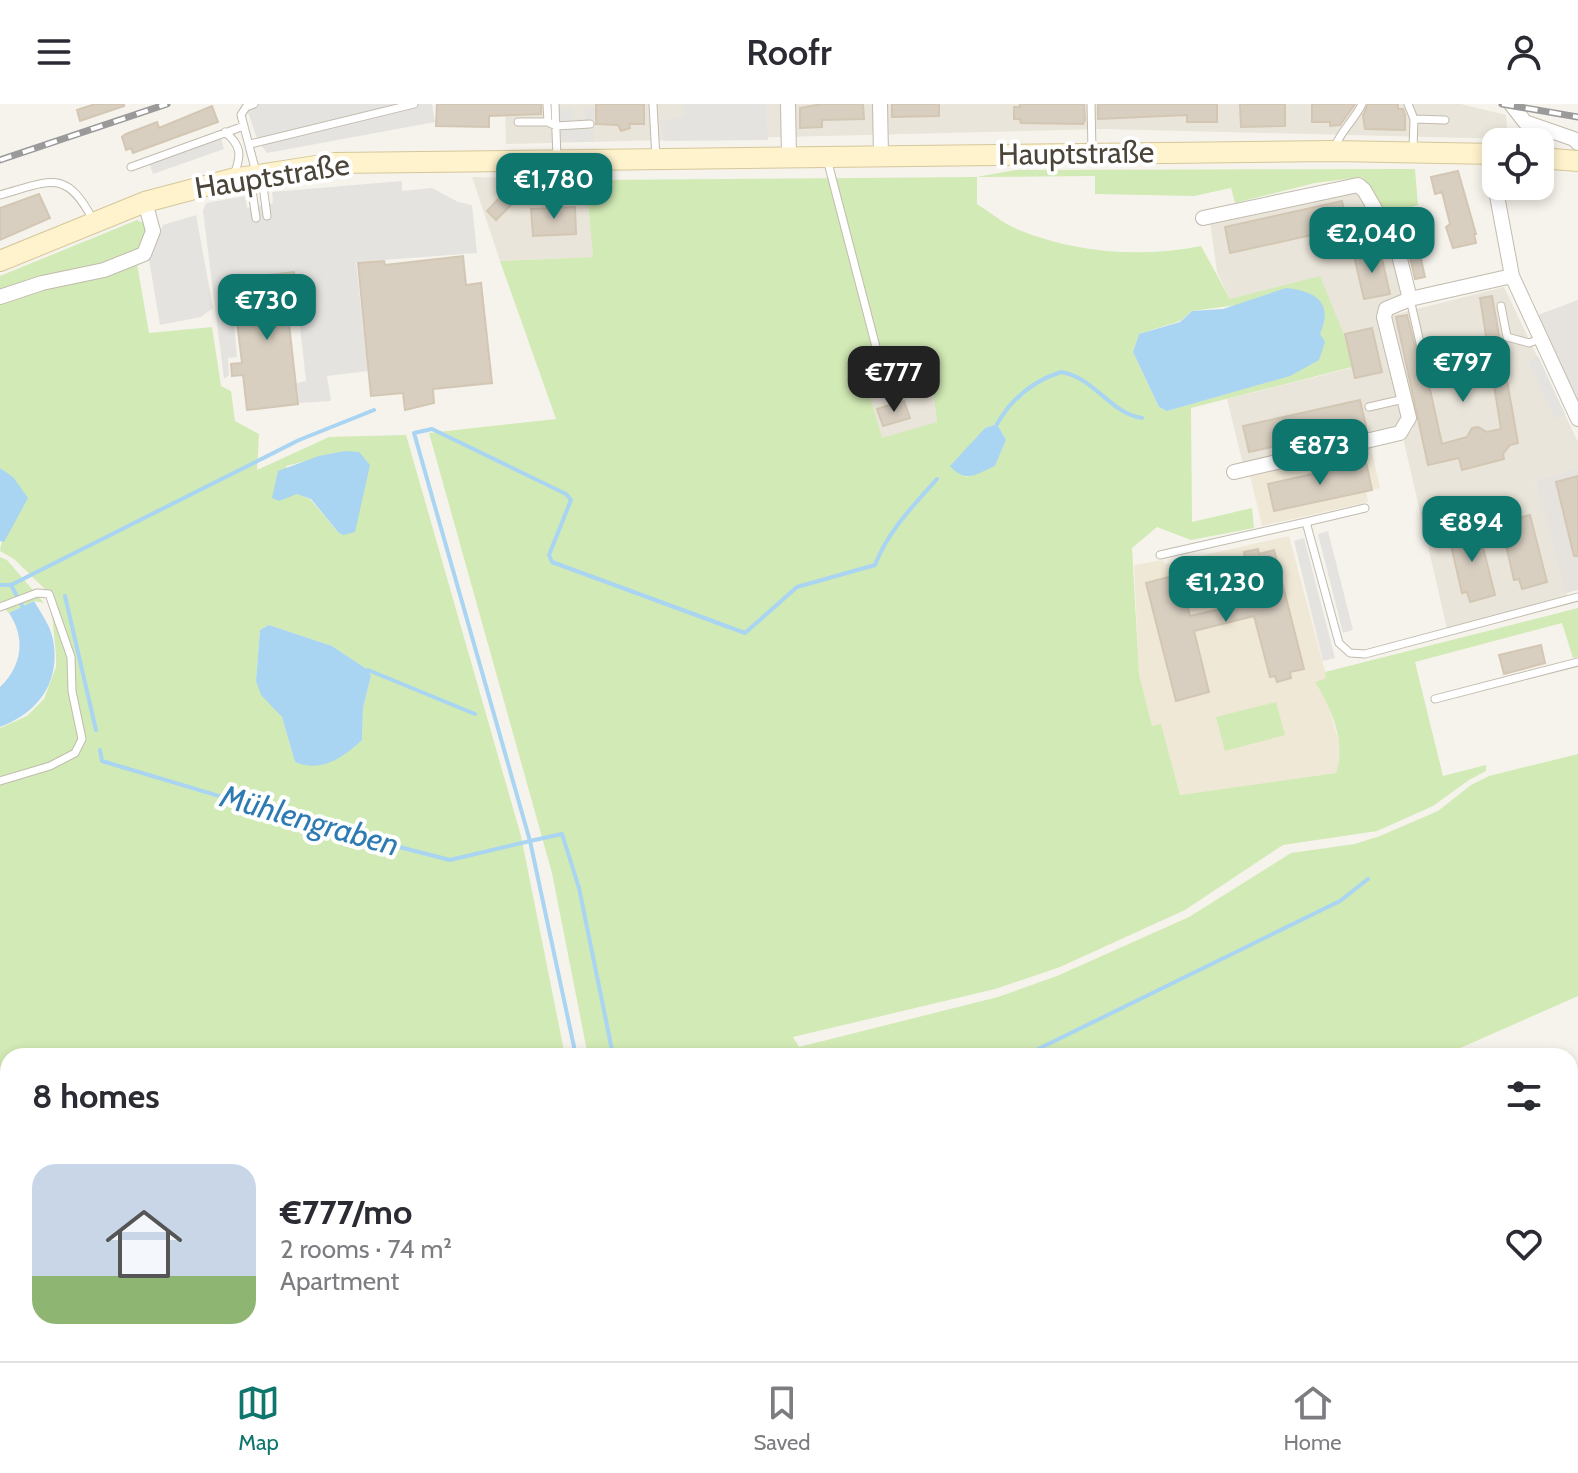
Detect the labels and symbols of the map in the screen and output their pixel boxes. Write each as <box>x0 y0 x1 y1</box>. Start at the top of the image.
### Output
street label: Hauptstraße <box>998 133 1154 173</box>
street label: Hauptstraße <box>192 145 352 207</box>
pin: €1,780 <box>489 153 619 221</box>
pin: €2,040 <box>1307 207 1437 275</box>
pin: €730 <box>220 274 314 342</box>
pin: €797 <box>1416 336 1510 404</box>
pin: €777 <box>847 346 941 414</box>
pin: €873 <box>1273 419 1367 487</box>
pin: €894 <box>1425 496 1519 564</box>
pin: €1,230 <box>1161 556 1291 624</box>
water label: Mühlengraben <box>215 776 404 864</box>

